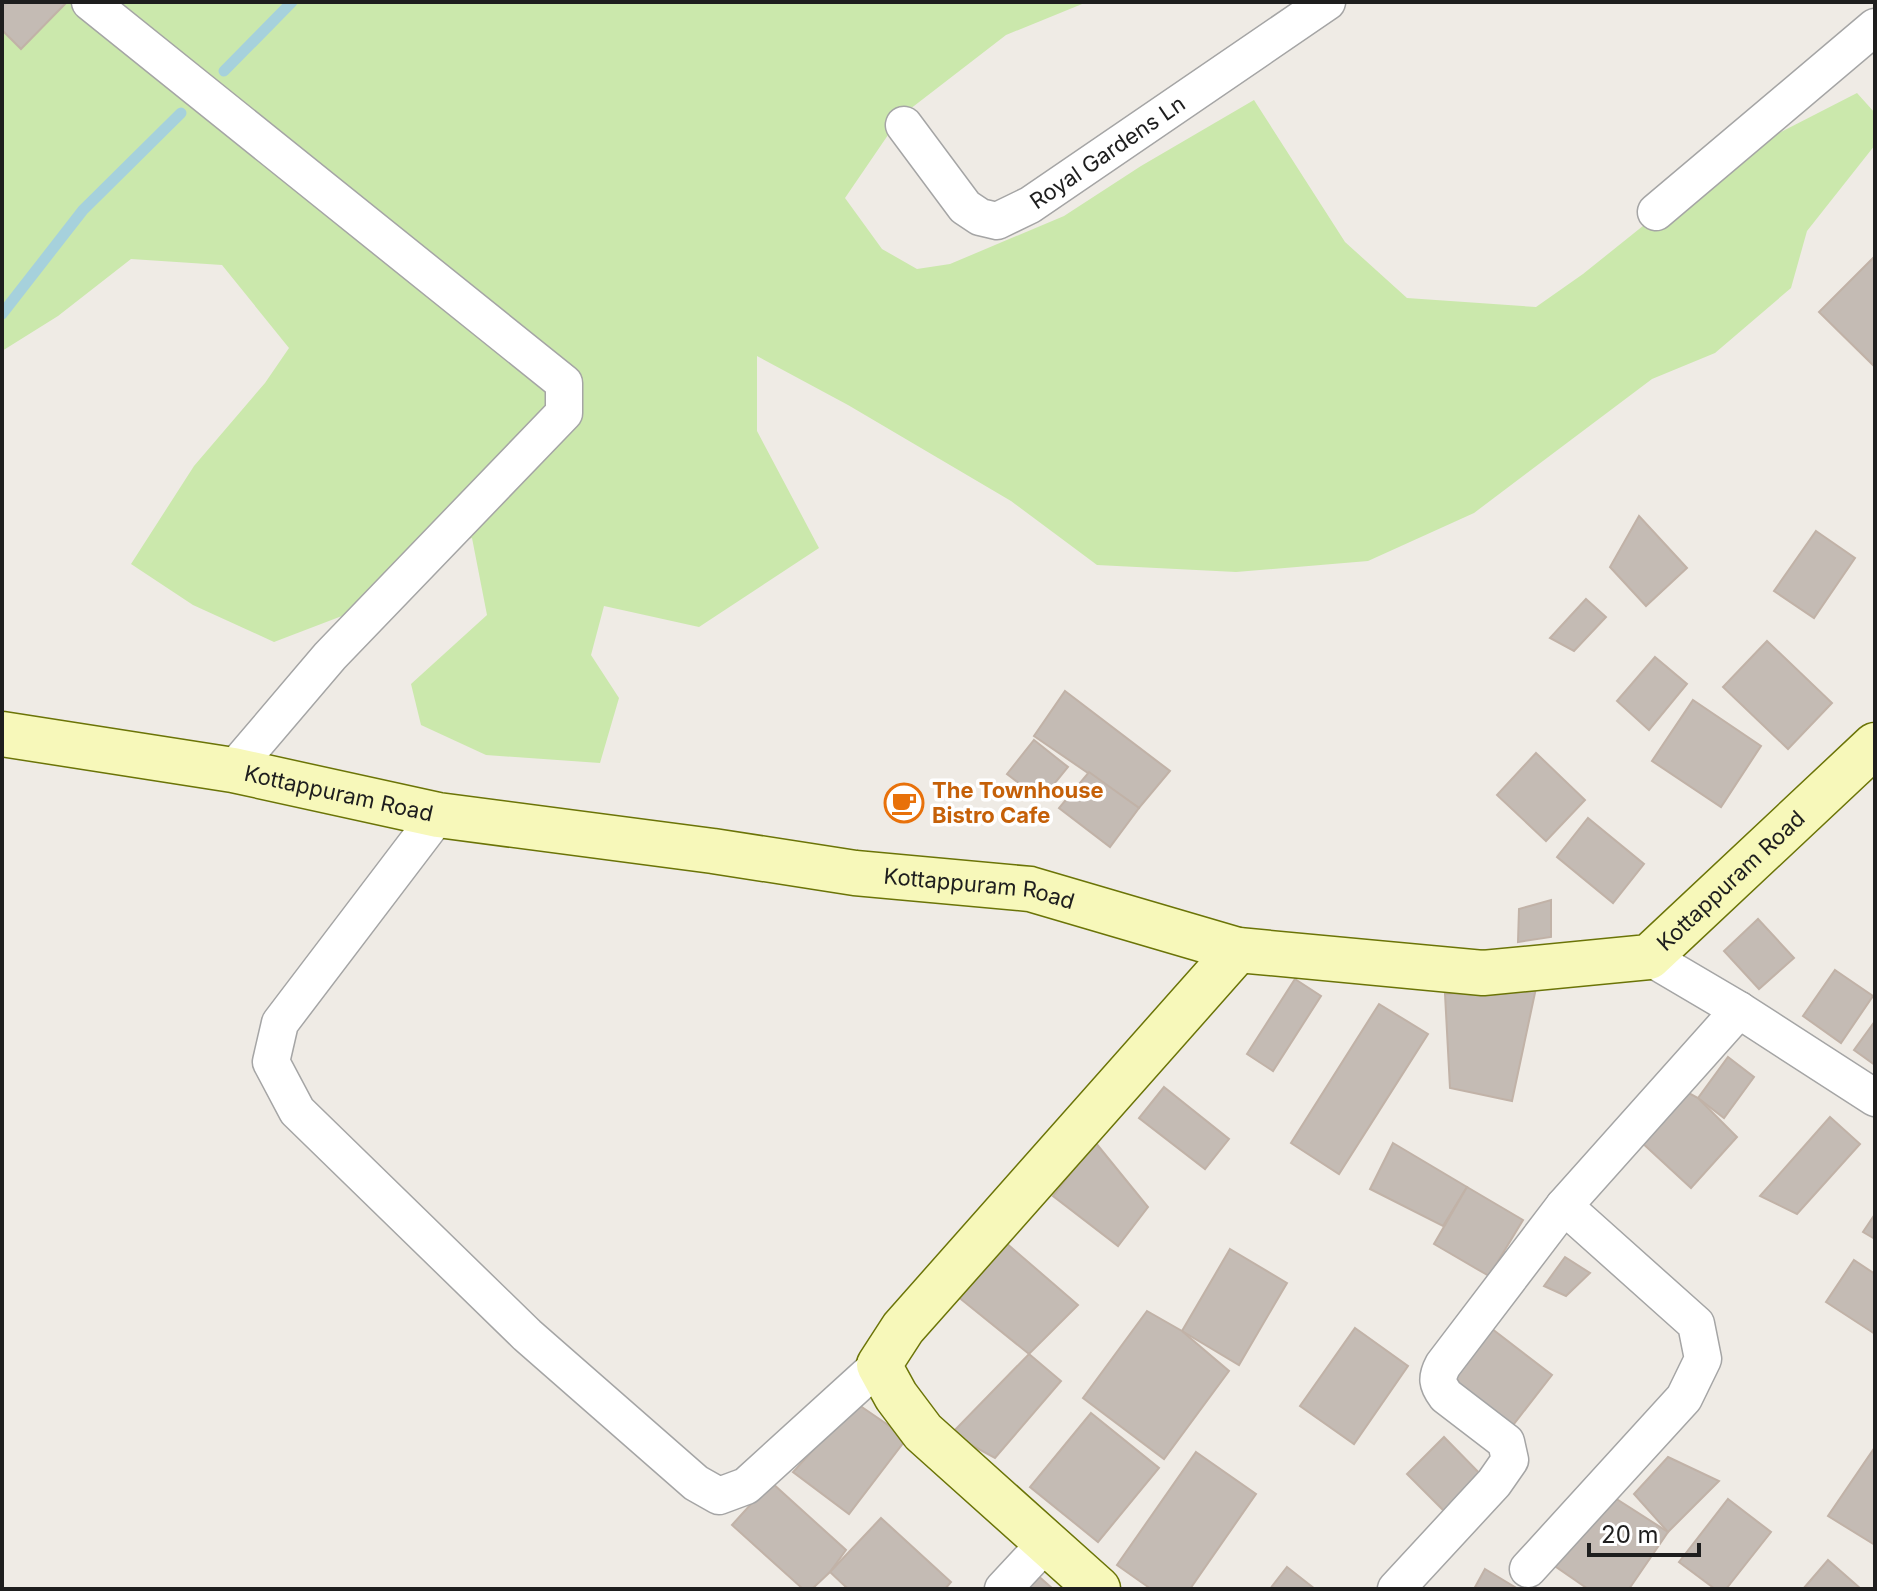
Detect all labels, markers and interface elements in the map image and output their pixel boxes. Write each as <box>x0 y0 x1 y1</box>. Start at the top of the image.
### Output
street label: Royal Gardens Ln <box>1025 90 1190 214</box>
street label: Kottappuram Road <box>242 760 436 827</box>
place label: The Townhouse Bistro Cafe <box>932 777 1104 828</box>
cafe icon: The Townhouse Bistro Cafe <box>883 782 925 824</box>
street label: Kottappuram Road <box>1651 805 1810 956</box>
street label: Kottappuram Road <box>883 863 1078 914</box>
scale bar <box>1589 1507 1699 1557</box>
text: 20 m <box>1601 1520 1659 1549</box>

